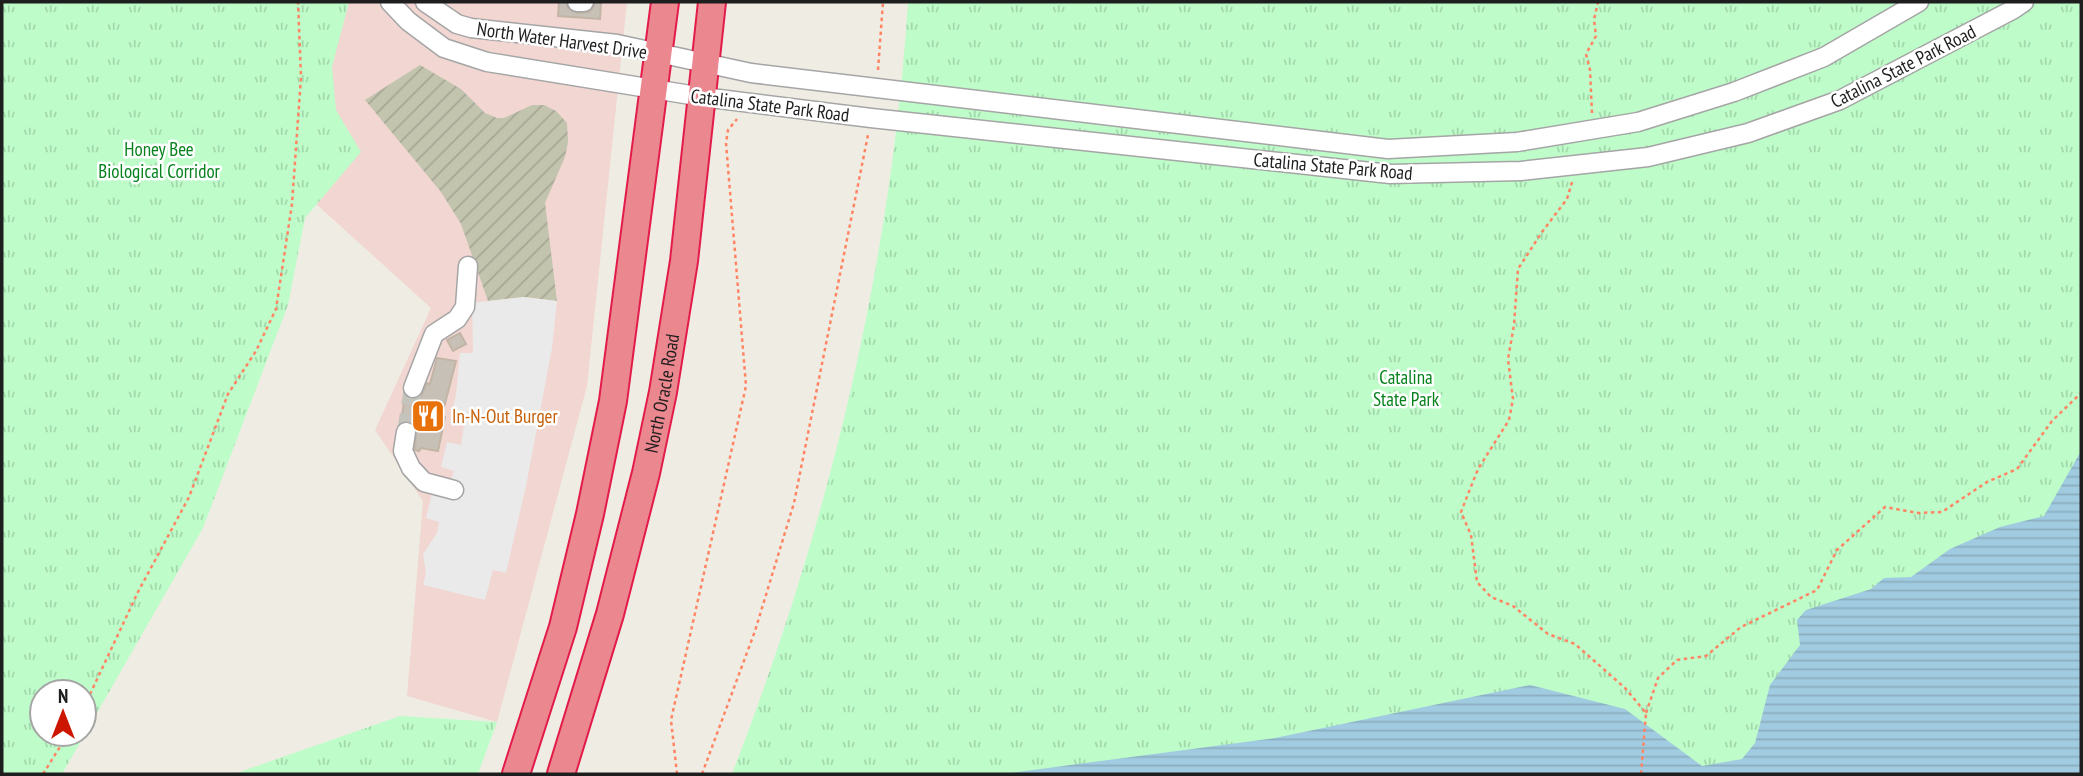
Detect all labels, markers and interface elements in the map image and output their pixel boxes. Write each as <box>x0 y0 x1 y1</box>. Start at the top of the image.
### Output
street label: North Water Harvest Drive <box>475 16 649 64</box>
street label: Catalina State Park Road <box>1826 19 1980 113</box>
street label: Catalina State Park Road <box>689 83 851 127</box>
park label: Honey Bee Biological Corridor <box>98 137 221 183</box>
street label: Catalina State Park Road <box>1252 147 1414 185</box>
street label: North Oracle Road <box>639 332 684 455</box>
park label: Catalina State Park <box>1373 365 1440 411</box>
restaurant icon: In-N-Out Burger <box>409 397 447 435</box>
place label: In-N-Out Burger <box>452 404 558 428</box>
north arrow <box>28 678 98 748</box>
text: N <box>58 684 68 708</box>

